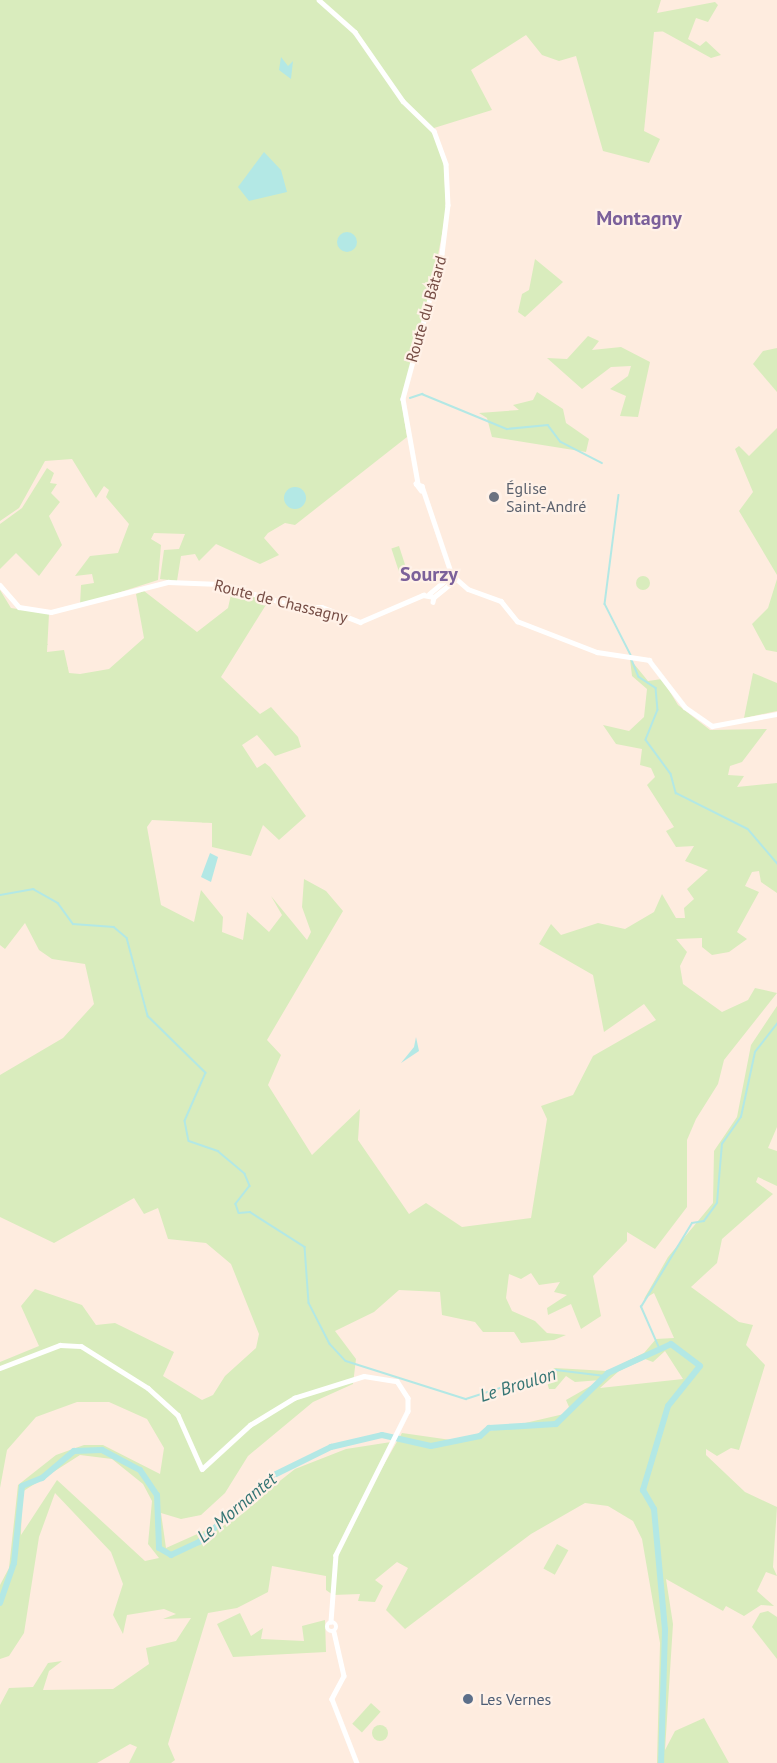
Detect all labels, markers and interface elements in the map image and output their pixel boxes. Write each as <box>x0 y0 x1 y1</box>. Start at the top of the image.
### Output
district label: Montagny <box>596 206 682 230</box>
street label: Route du Bâtard <box>402 254 450 364</box>
place label: Église Saint-André <box>506 478 586 516</box>
marker: Église Saint-André <box>487 490 501 504</box>
district label: Sourzy <box>400 562 458 586</box>
street label: Route de Chassagny <box>212 575 350 627</box>
water label: Le Broulon <box>477 1363 559 1407</box>
water label: Le Mornantet <box>193 1469 281 1547</box>
place label: Les Vernes <box>480 1689 552 1709</box>
marker: Les Vernes <box>461 1692 475 1706</box>

